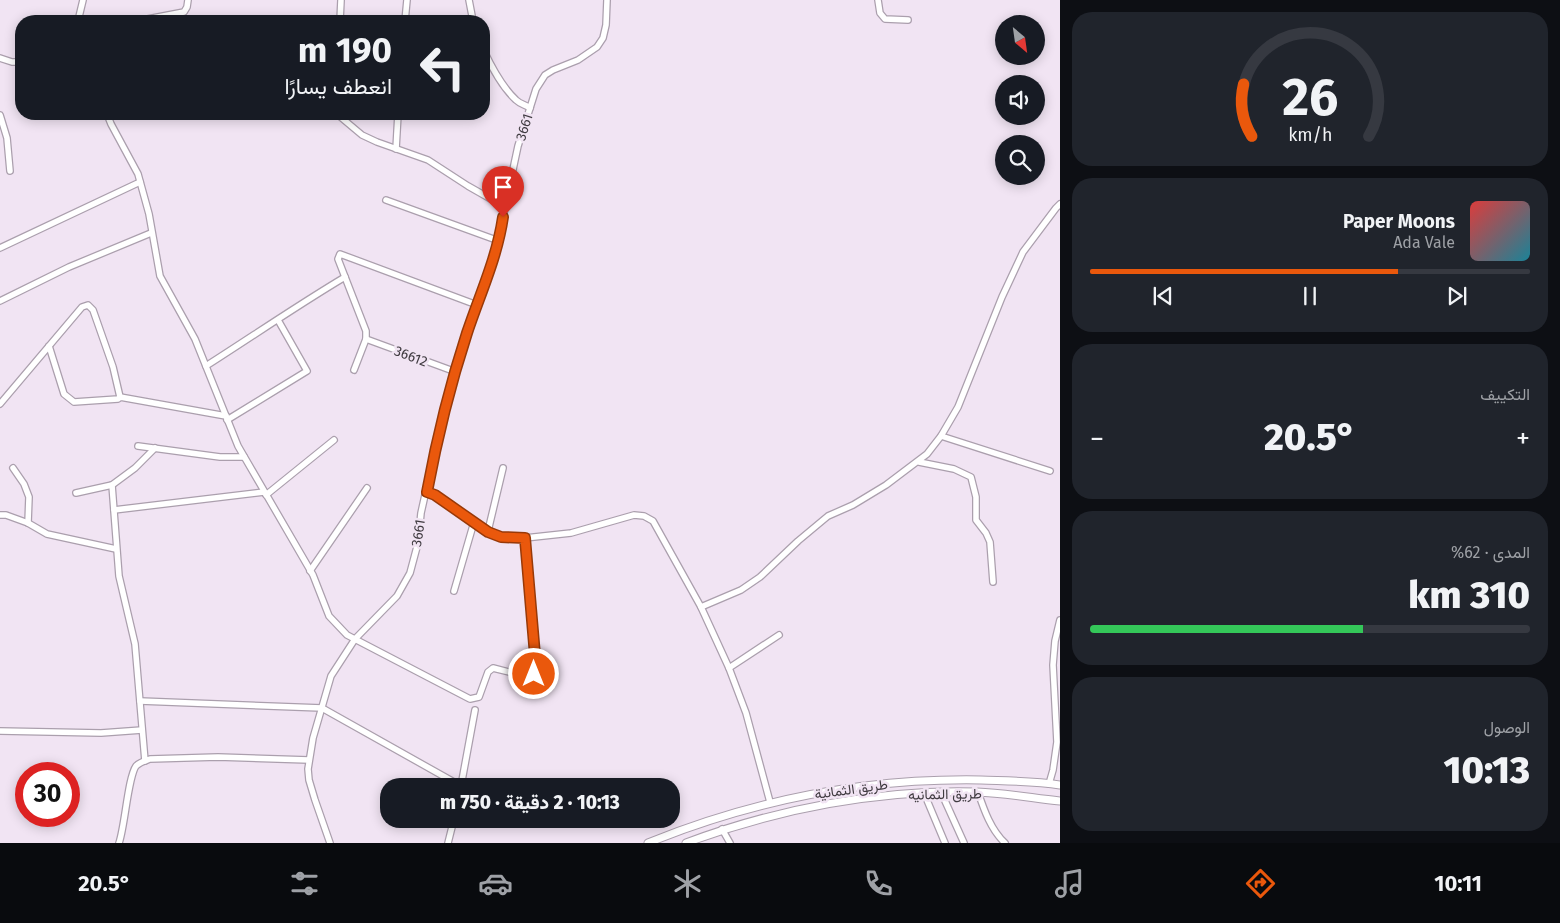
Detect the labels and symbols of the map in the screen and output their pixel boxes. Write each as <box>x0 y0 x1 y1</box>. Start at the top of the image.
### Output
north arrow <box>995 15 1045 65</box>
street label: 3661 <box>512 112 537 143</box>
pin <box>482 166 524 217</box>
street label: 36612 <box>392 342 430 371</box>
street label: 3661 <box>408 518 429 548</box>
position arrow <box>507 647 559 699</box>
speed limit sign: 30 <box>15 762 80 827</box>
street label: طريق الثمانية <box>813 776 889 803</box>
street label: طريق الثمانيه <box>908 785 982 804</box>

